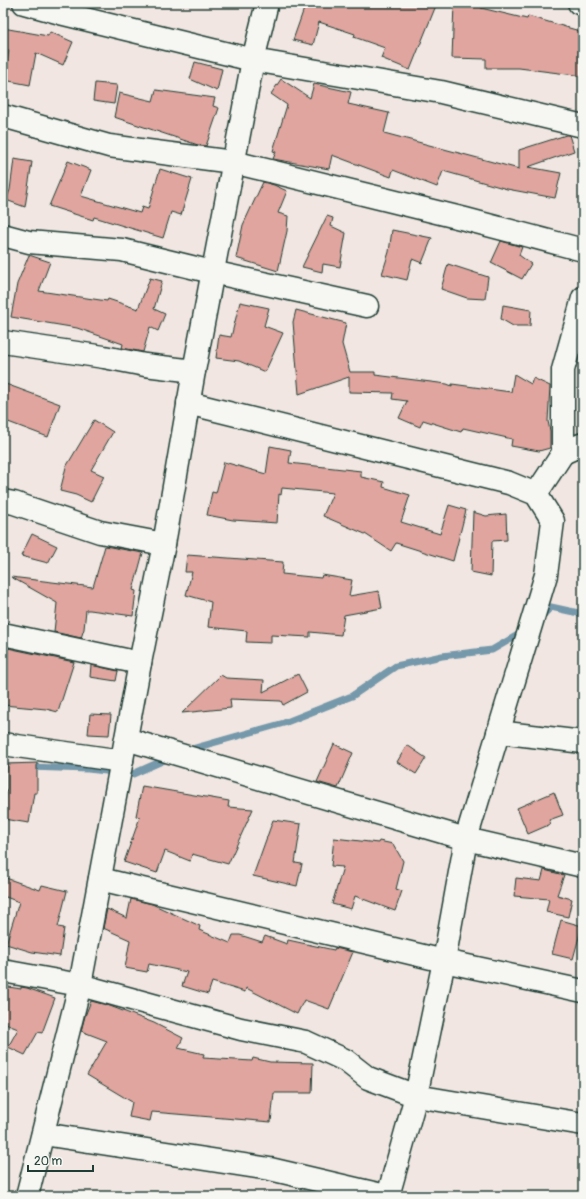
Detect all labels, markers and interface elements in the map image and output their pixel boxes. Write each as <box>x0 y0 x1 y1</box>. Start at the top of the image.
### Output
scale bar <box>28 1147 93 1173</box>
text: 20 m <box>34 1154 63 1169</box>

